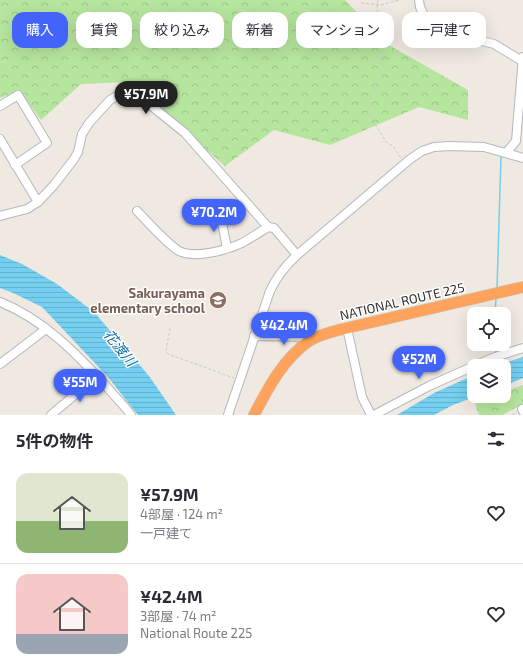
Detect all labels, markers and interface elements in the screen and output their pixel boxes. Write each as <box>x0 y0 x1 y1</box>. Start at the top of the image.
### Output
chip: 購入 <box>12 12 68 48</box>
chip: 賃貸 <box>76 12 132 48</box>
chip: 絞り込み <box>140 12 224 48</box>
chip: 新着 <box>232 12 288 48</box>
chip: マンション <box>296 12 394 48</box>
chip: 一戸建て <box>402 12 486 48</box>
pin: ¥57.9M <box>113 81 179 115</box>
text: ¥57.9M <box>124 86 168 102</box>
pin: ¥70.2M <box>181 199 247 233</box>
text: ¥70.2M <box>191 204 237 220</box>
street label: NATIONAL ROUTE 225 <box>338 279 466 323</box>
place label: Sakurayama elementary school <box>90 285 206 316</box>
school or university icon: Sakurayama elementary school <box>208 290 228 310</box>
map controls <box>467 307 511 403</box>
button: locate <box>467 307 511 351</box>
pin: ¥42.4M <box>251 312 317 346</box>
text: ¥42.4M <box>260 317 308 333</box>
water label: 花渡川 <box>101 326 141 371</box>
pin: ¥52M <box>395 346 443 380</box>
text: ¥52M <box>401 351 437 367</box>
button: layers <box>467 359 511 403</box>
pin: ¥55M <box>56 369 104 403</box>
text: ¥55M <box>63 374 97 390</box>
icon: filters <box>485 428 507 450</box>
text: 5件の物件 <box>16 430 93 450</box>
text: ¥57.9M <box>140 484 199 504</box>
icon: home <box>48 489 96 537</box>
icon: heart <box>485 502 507 524</box>
text: 4部屋 · 124 m² <box>140 506 223 522</box>
text: 一戸建て <box>140 525 192 541</box>
text: ¥42.4M <box>140 586 202 606</box>
icon: home <box>48 590 96 638</box>
icon: heart <box>485 603 507 625</box>
text: 3部屋 · 74 m² <box>140 608 216 624</box>
text: National Route 225 <box>140 625 252 641</box>

